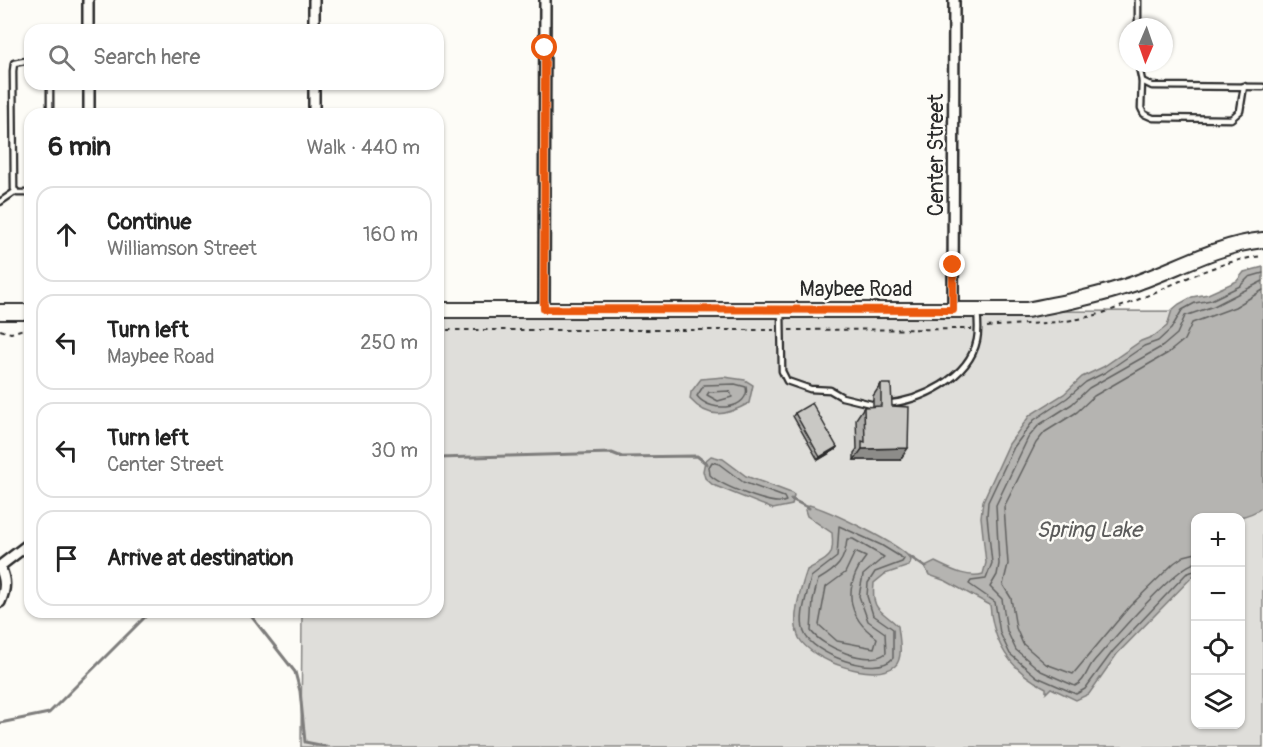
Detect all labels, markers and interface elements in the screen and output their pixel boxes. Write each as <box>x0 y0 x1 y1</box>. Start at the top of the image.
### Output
north arrow <box>1119 18 1173 72</box>
search box <box>24 24 444 90</box>
route start <box>531 34 557 60</box>
icon: search <box>45 41 78 74</box>
text: Search here <box>93 43 200 71</box>
street label: Center Street <box>923 93 950 216</box>
text: 6 min <box>48 131 111 163</box>
text: Walk · 440 m <box>306 135 420 160</box>
text: Continue <box>107 208 191 236</box>
icon: ahead <box>50 218 83 251</box>
text: 160 m <box>363 222 418 247</box>
text: Williamson Street <box>107 236 257 261</box>
route end <box>939 251 965 277</box>
street label: Maybee Road <box>800 276 912 303</box>
text: Turn left <box>107 316 189 344</box>
icon: left <box>50 326 83 359</box>
text: 250 m <box>360 330 418 355</box>
text: Maybee Road <box>107 344 215 369</box>
text: Turn left <box>107 424 189 452</box>
icon: left <box>50 434 83 467</box>
text: 30 m <box>371 438 418 463</box>
text: Center Street <box>107 452 224 477</box>
map controls <box>1191 513 1245 729</box>
button: + <box>1191 513 1245 567</box>
water label: Spring Lake <box>1036 516 1144 544</box>
icon: arrive <box>50 542 83 575</box>
text: Arrive at destination <box>107 544 293 572</box>
button: − <box>1191 567 1245 621</box>
button: locate <box>1191 621 1245 675</box>
button: layers <box>1191 675 1245 729</box>

